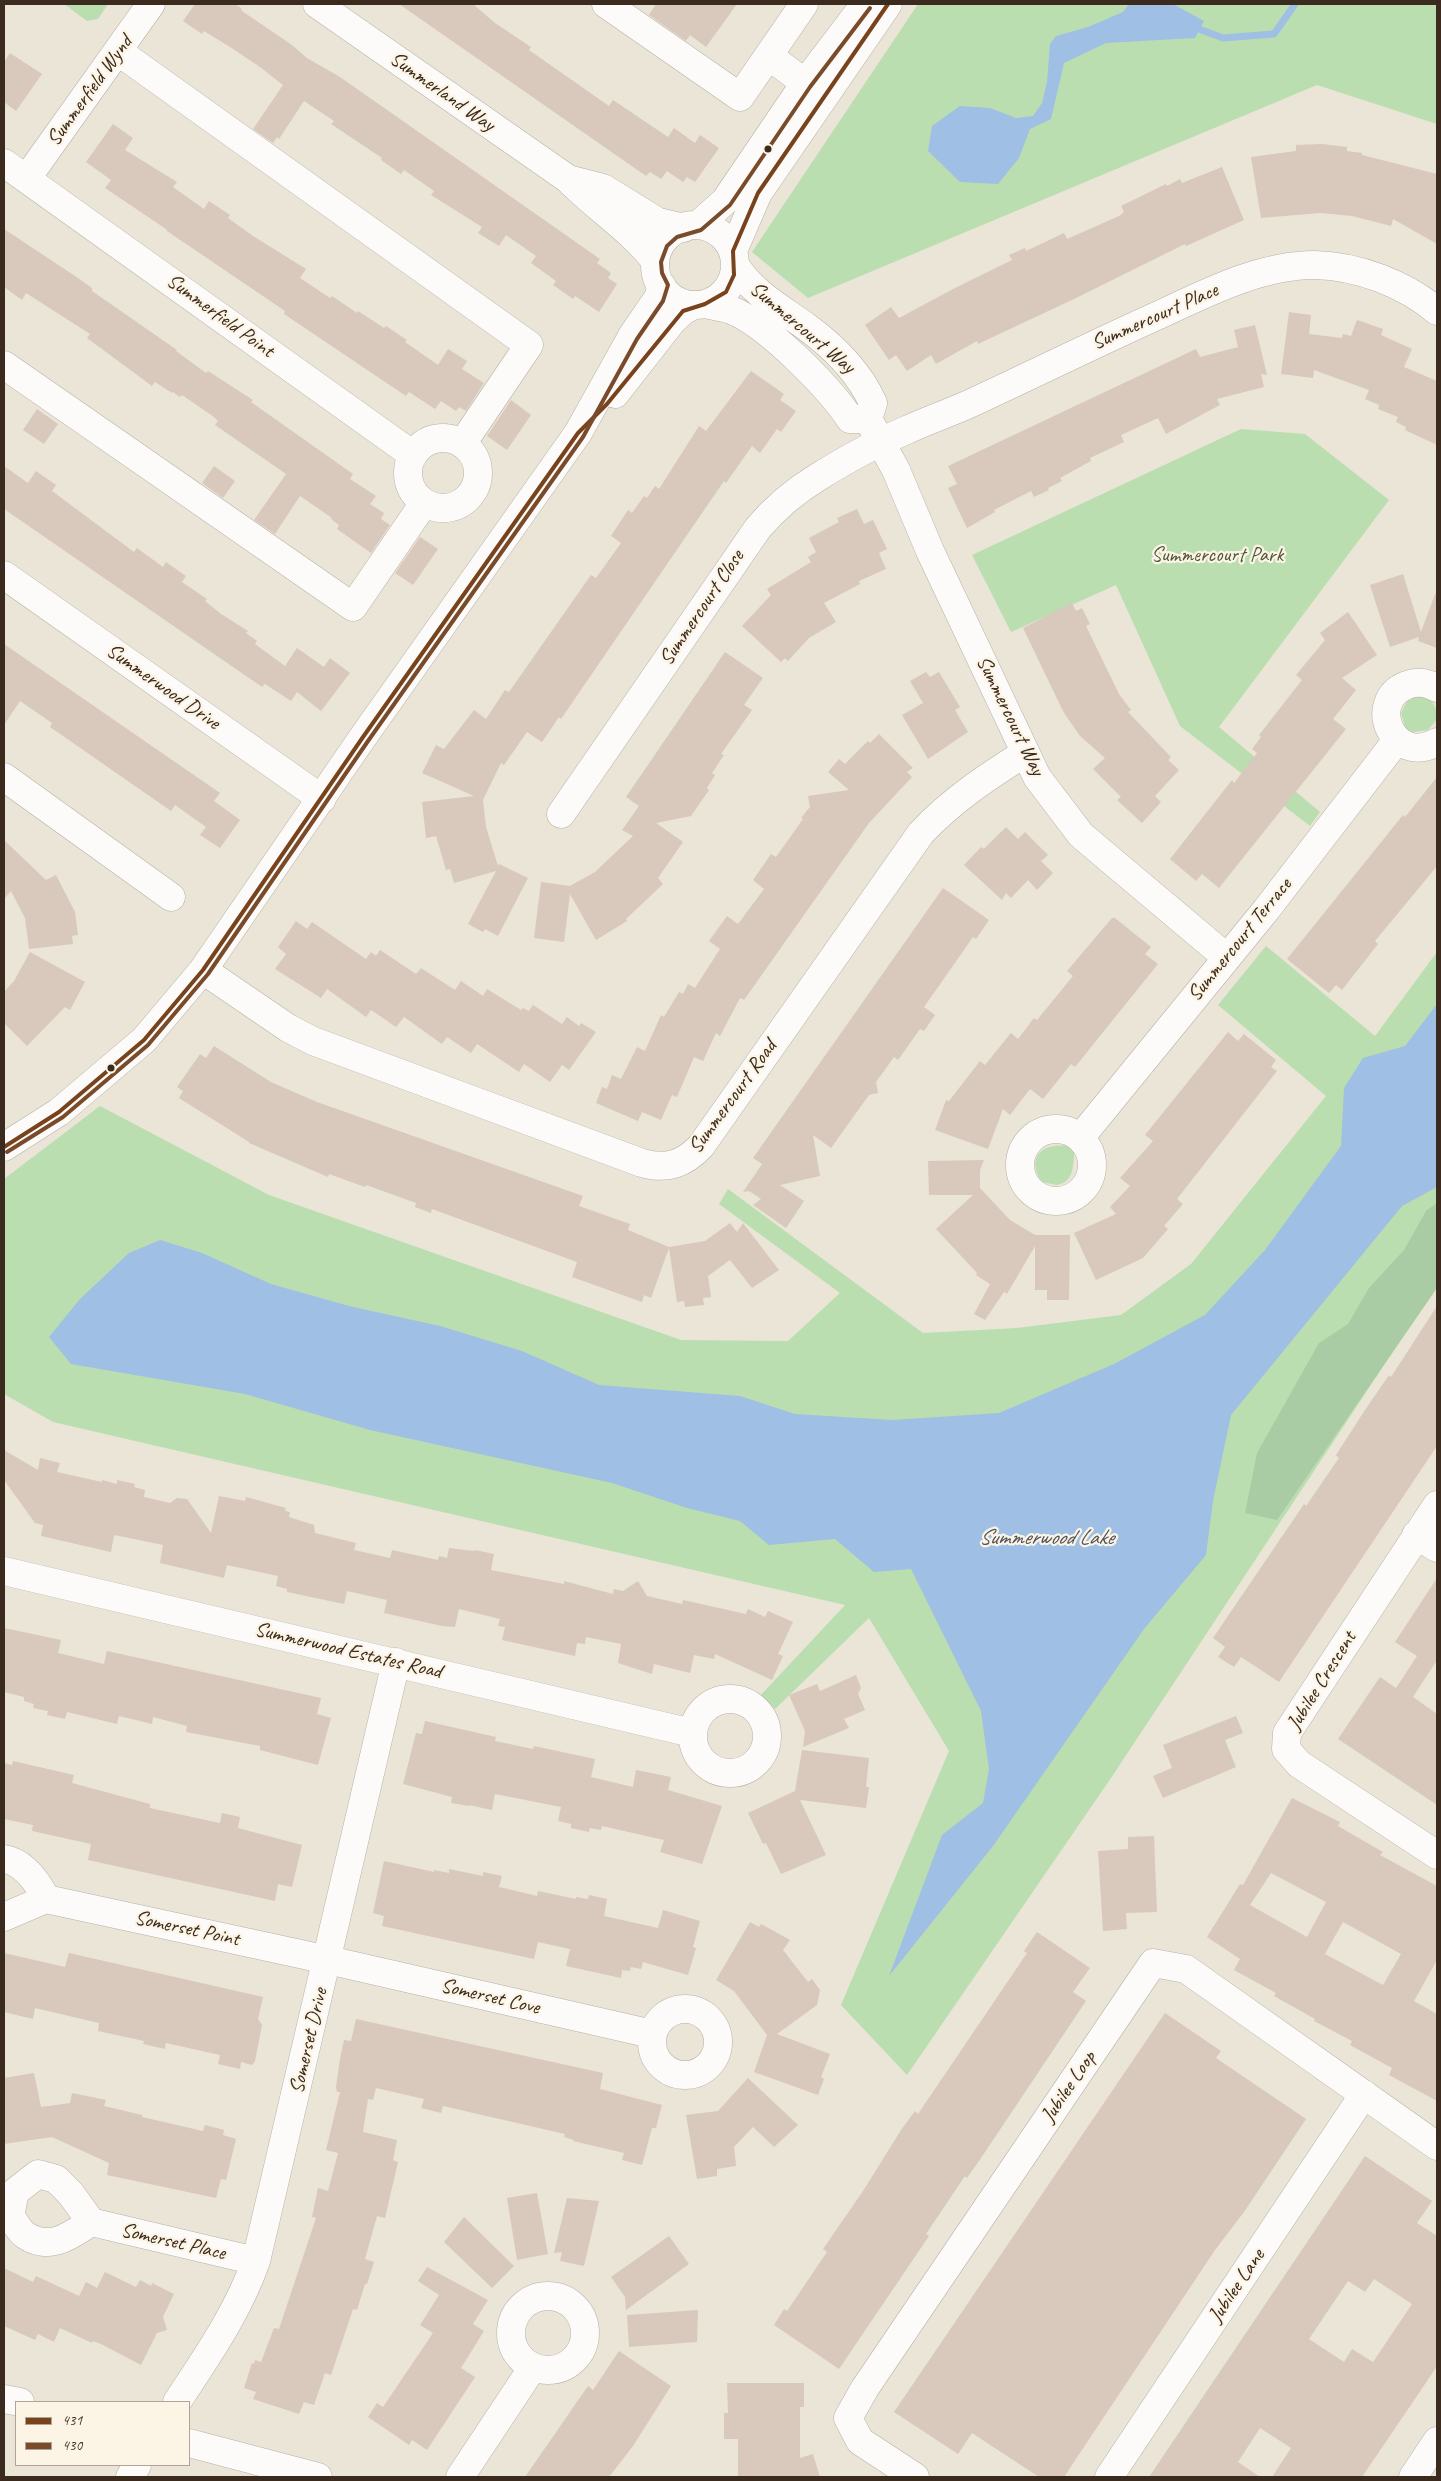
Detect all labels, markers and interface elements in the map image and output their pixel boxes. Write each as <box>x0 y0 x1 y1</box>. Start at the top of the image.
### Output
street label: Summerfield Wynd <box>42 31 138 151</box>
street label: Summerland Way <box>385 47 499 137</box>
unlabelled marker <box>763 144 773 154</box>
street label: Summerfield Point <box>161 269 279 363</box>
street label: Summercourt Way <box>744 277 860 379</box>
street label: Summercourt Place <box>1088 278 1222 356</box>
park label: Summercourt Park <box>1151 542 1283 568</box>
street label: Summercourt Close <box>654 546 750 670</box>
street label: Summerwood Drive <box>101 638 225 736</box>
street label: Summercourt Way <box>970 652 1050 780</box>
street label: Summercourt Terrace <box>1183 873 1297 1007</box>
street label: Summercourt Road <box>683 1035 783 1159</box>
unlabelled marker <box>106 1063 116 1073</box>
water label: Summerwood Lake <box>979 1525 1113 1551</box>
street label: Summerwood Estates Road <box>252 1617 444 1685</box>
street label: Jubilee Crescent <box>1282 1627 1362 1735</box>
street label: Somerset Point <box>132 1906 242 1952</box>
street label: Somerset Cove <box>438 1973 542 2021</box>
street label: Somerset Drive <box>285 1986 333 2096</box>
street label: Jubilee Loop <box>1036 2047 1102 2127</box>
street label: Somerset Place <box>118 2218 228 2266</box>
street label: Jubilee Lane <box>1203 2244 1271 2328</box>
legend <box>15 2401 190 2466</box>
text: 431 <box>62 2411 82 2430</box>
text: 430 <box>62 2436 82 2455</box>

